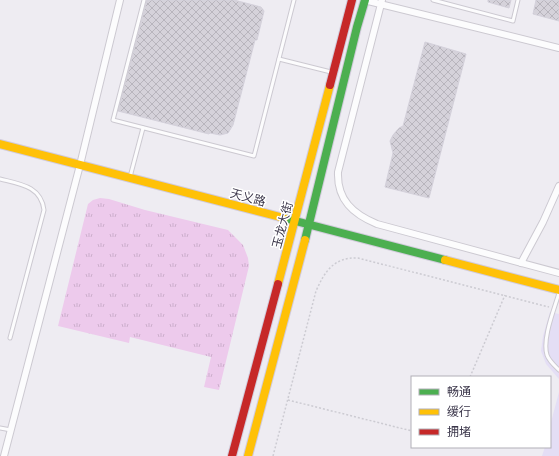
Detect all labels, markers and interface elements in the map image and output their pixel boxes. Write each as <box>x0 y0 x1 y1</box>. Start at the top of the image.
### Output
street label: 天义路 <box>229 185 267 209</box>
street label: 玉龙大街 <box>269 200 295 250</box>
legend <box>411 376 551 448</box>
text: 畅通 <box>447 384 471 399</box>
text: 缓行 <box>447 404 471 419</box>
text: 拥堵 <box>447 424 471 439</box>

